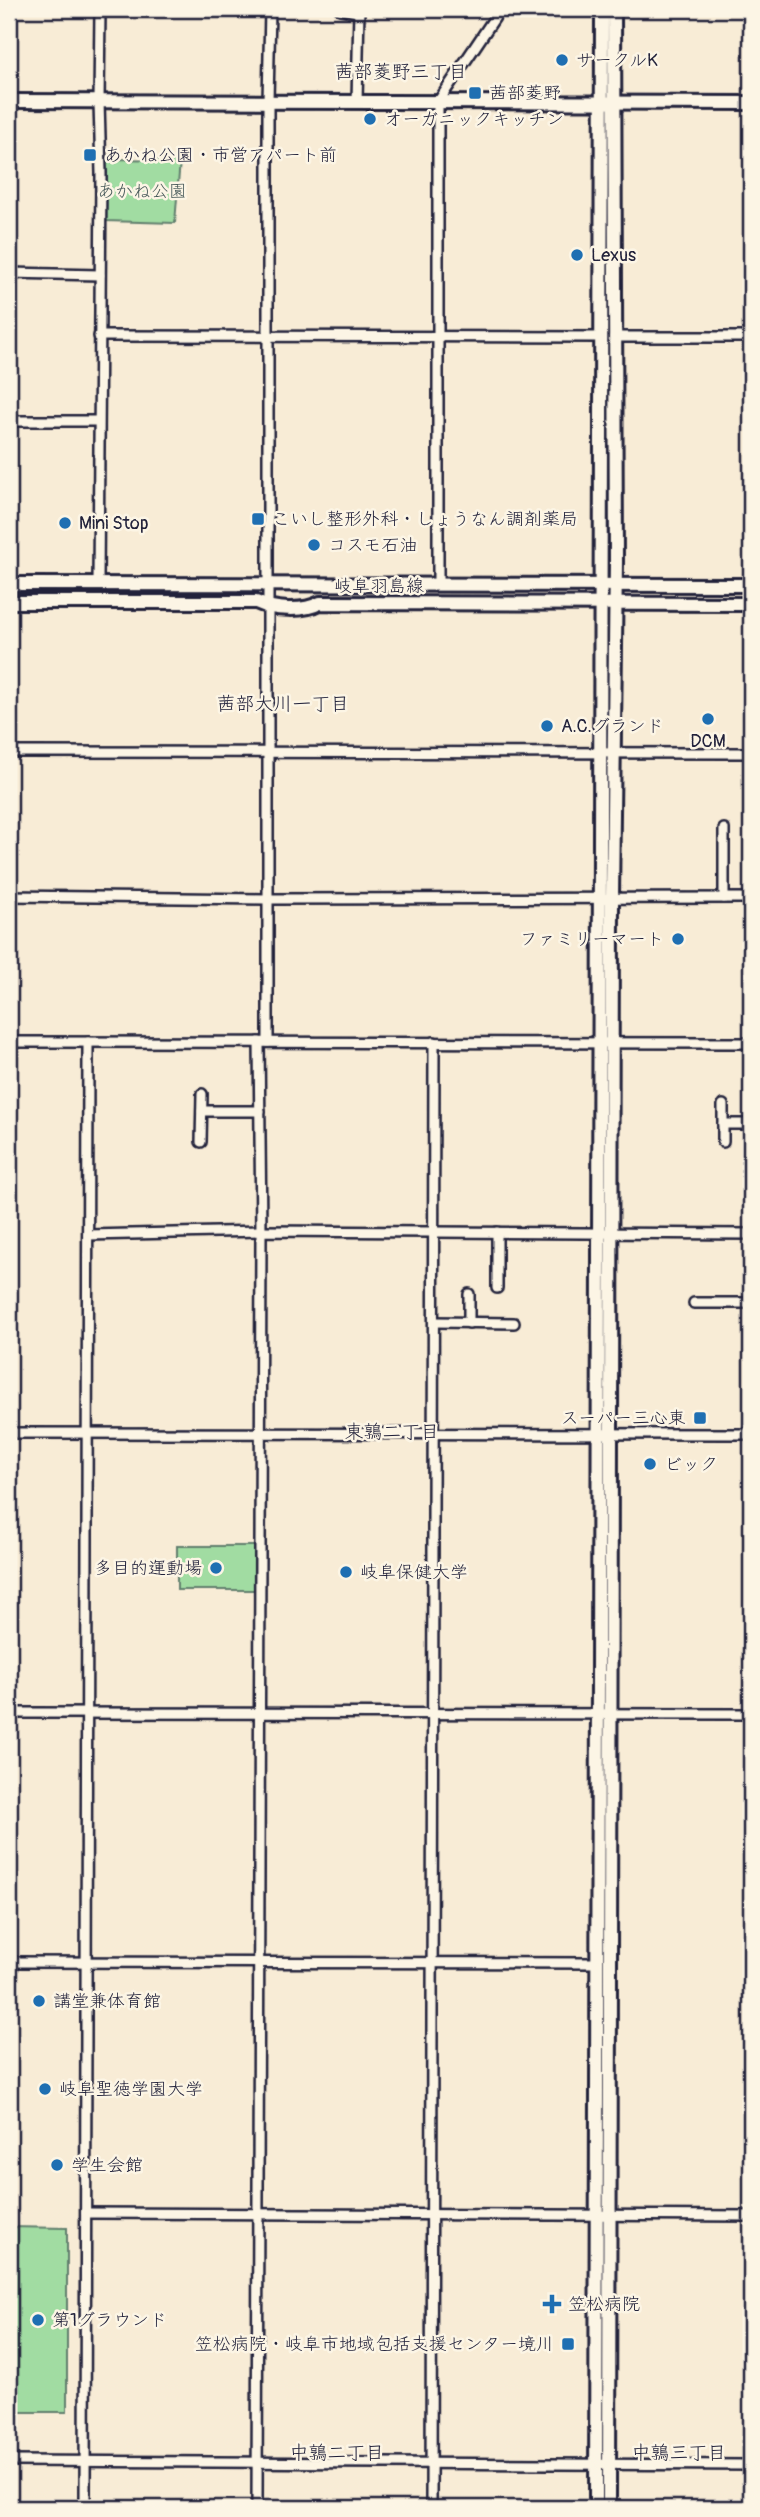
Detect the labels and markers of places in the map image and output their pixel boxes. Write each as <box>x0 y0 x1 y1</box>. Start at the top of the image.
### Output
place label: サークルK <box>576 49 658 72</box>
marker: サークルK <box>554 52 570 68</box>
place label: 茜部菱野 <box>489 82 561 105</box>
marker: 茜部菱野 <box>467 85 483 101</box>
place label: オーガニックキッチン <box>384 108 564 131</box>
marker: オーガニックキッチン <box>362 111 378 127</box>
place label: あかね公園・市営アパート前 <box>104 144 337 167</box>
marker: あかね公園・市営アパート前 <box>82 147 98 163</box>
place label: Lexus <box>591 244 636 267</box>
marker: Lexus <box>569 247 585 263</box>
place label: こいし整形外科・しょうなん調剤薬局 <box>272 508 578 531</box>
marker: こいし整形外科・しょうなん調剤薬局 <box>250 511 266 527</box>
place label: Mini Stop <box>79 512 148 535</box>
marker: Mini Stop <box>57 515 73 531</box>
place label: コスモ石油 <box>328 534 417 557</box>
marker: コスモ石油 <box>306 537 322 553</box>
marker: DCM <box>700 711 716 727</box>
place label: A.C.グランド <box>561 715 664 738</box>
marker: A.C.グランド <box>539 718 555 734</box>
place label: DCM <box>690 730 726 753</box>
place label: ファミリーマート <box>520 928 664 951</box>
marker: ファミリーマート <box>670 931 686 947</box>
place label: スーパー三心東 <box>561 1407 686 1430</box>
marker: スーパー三心東 <box>692 1410 708 1426</box>
place label: ビック <box>664 1453 718 1476</box>
marker: ビック <box>642 1456 658 1472</box>
place label: 多目的運動場 <box>94 1557 202 1580</box>
marker: 多目的運動場 <box>208 1560 224 1576</box>
place label: 岐阜保健大学 <box>360 1561 468 1584</box>
marker: 岐阜保健大学 <box>338 1564 354 1580</box>
place label: 講堂兼体育館 <box>53 1990 161 2013</box>
marker: 講堂兼体育館 <box>31 1993 47 2009</box>
place label: 岐阜聖徳学園大学 <box>59 2078 203 2101</box>
marker: 岐阜聖徳学園大学 <box>37 2081 53 2097</box>
place label: 学生会館 <box>71 2154 143 2177</box>
marker: 学生会館 <box>49 2157 65 2173</box>
place label: 笠松病院 <box>568 2293 640 2316</box>
marker: 笠松病院 <box>542 2294 562 2314</box>
place label: 第1グラウンド <box>52 2309 167 2332</box>
marker: 第1グラウンド <box>30 2312 46 2328</box>
place label: 笠松病院・岐阜市地域包括支援センター境川 <box>195 2333 554 2356</box>
marker: 笠松病院・岐阜市地域包括支援センター境川 <box>560 2336 576 2352</box>

